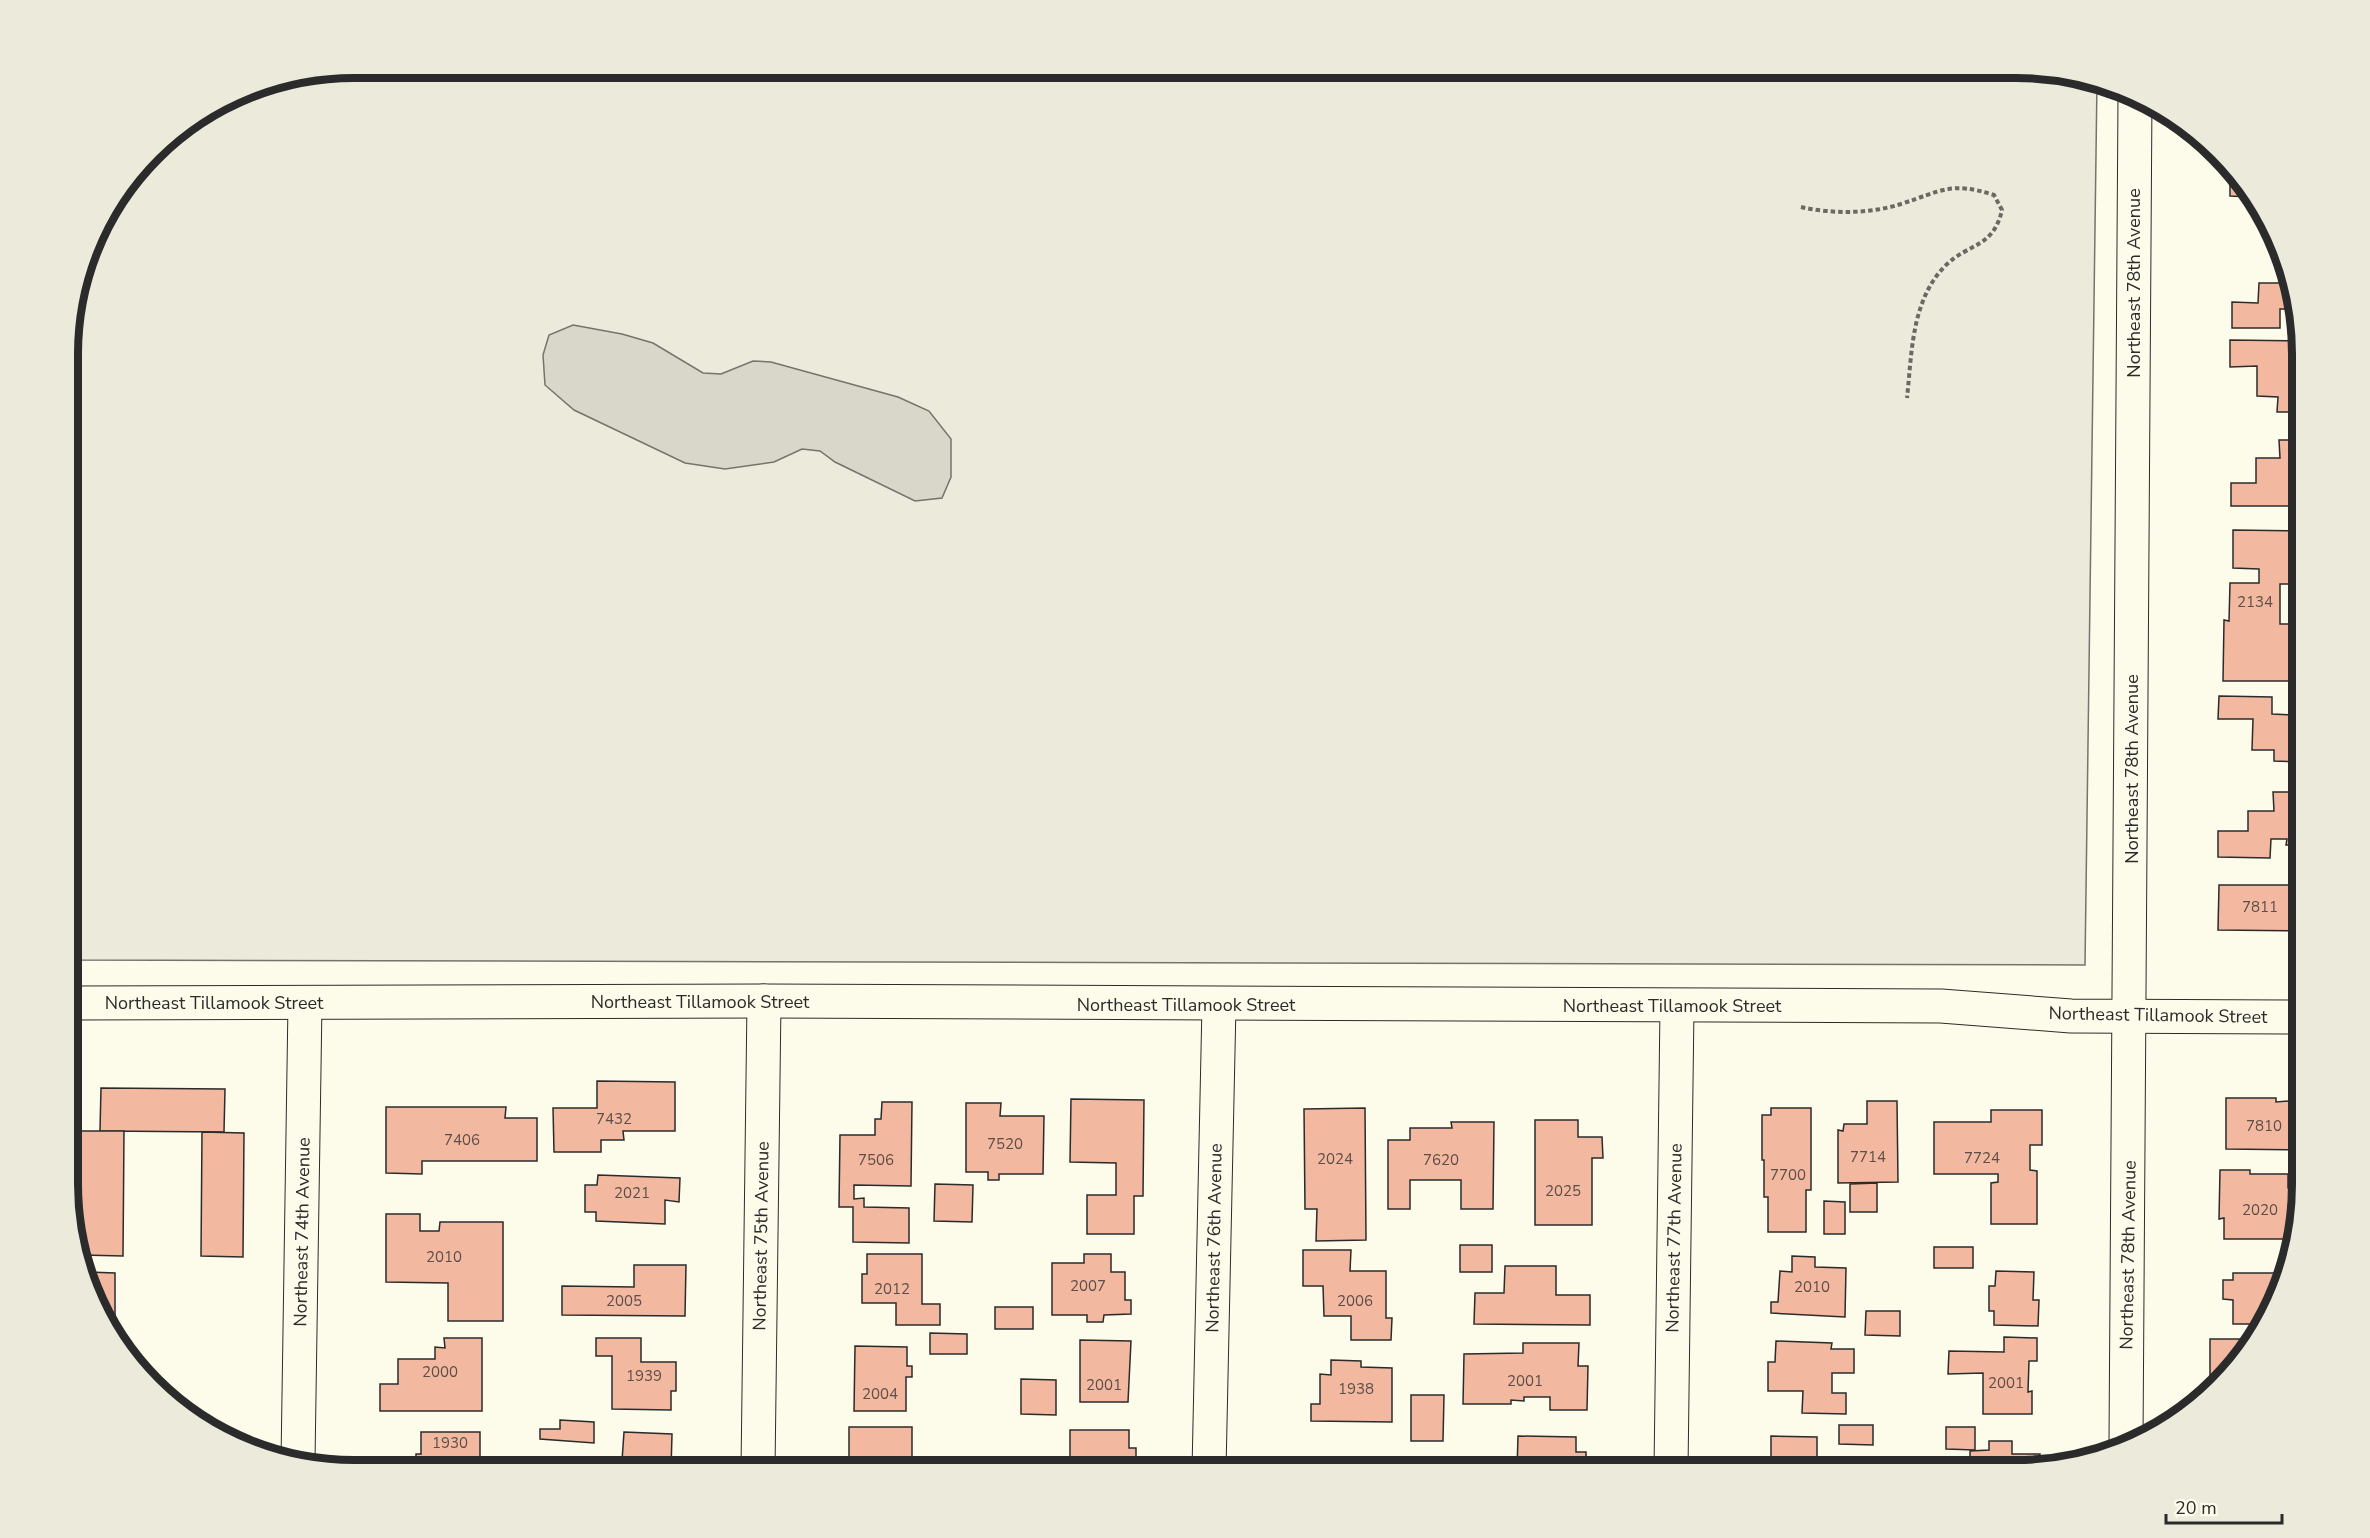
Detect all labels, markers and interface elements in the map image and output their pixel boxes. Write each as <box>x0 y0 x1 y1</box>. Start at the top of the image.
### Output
street label: Northeast 78th Avenue <box>2122 188 2146 378</box>
house number: 2134 <box>2237 592 2273 612</box>
street label: Northeast 78th Avenue <box>2120 674 2144 864</box>
house number: 7811 <box>2242 897 2278 917</box>
street label: Northeast Tillamook Street <box>591 990 810 1014</box>
street label: Northeast Tillamook Street <box>105 991 324 1015</box>
street label: Northeast Tillamook Street <box>1077 993 1296 1017</box>
street label: Northeast Tillamook Street <box>1563 994 1782 1018</box>
street label: Northeast Tillamook Street <box>2048 1001 2268 1029</box>
house number: 7432 <box>596 1109 632 1129</box>
house number: 7810 <box>2246 1116 2282 1136</box>
house number: 7406 <box>444 1130 480 1150</box>
house number: 7520 <box>987 1134 1023 1154</box>
street label: Northeast 74th Avenue <box>288 1137 316 1327</box>
street label: Northeast 75th Avenue <box>747 1141 775 1331</box>
street label: Northeast 76th Avenue <box>1200 1143 1228 1333</box>
street label: Northeast 77th Avenue <box>1660 1143 1688 1333</box>
house number: 7714 <box>1850 1147 1886 1167</box>
house number: 7724 <box>1964 1148 2000 1168</box>
house number: 2024 <box>1317 1149 1353 1169</box>
house number: 7506 <box>858 1150 894 1170</box>
house number: 7620 <box>1423 1150 1459 1170</box>
street label: Northeast 78th Avenue <box>2114 1160 2142 1350</box>
house number: 7700 <box>1770 1165 1806 1185</box>
house number: 2025 <box>1545 1181 1581 1201</box>
house number: 2021 <box>614 1183 650 1203</box>
house number: 2020 <box>2242 1200 2278 1220</box>
house number: 2010 <box>426 1247 462 1267</box>
house number: 2007 <box>1070 1276 1106 1296</box>
house number: 2010 <box>1794 1277 1830 1297</box>
house number: 2012 <box>874 1279 910 1299</box>
house number: 2005 <box>606 1291 642 1311</box>
house number: 2006 <box>1337 1291 1373 1311</box>
house number: 2000 <box>422 1362 458 1382</box>
house number: 1939 <box>626 1366 662 1386</box>
house number: 2001 <box>1507 1371 1543 1391</box>
house number: 2001 <box>1988 1373 2024 1393</box>
house number: 2001 <box>1086 1375 1122 1395</box>
house number: 1938 <box>1338 1379 1374 1399</box>
house number: 2004 <box>862 1384 898 1404</box>
house number: 1930 <box>432 1433 468 1453</box>
scale bar <box>2166 1487 2282 1525</box>
text: 20 m <box>2175 1496 2217 1520</box>

